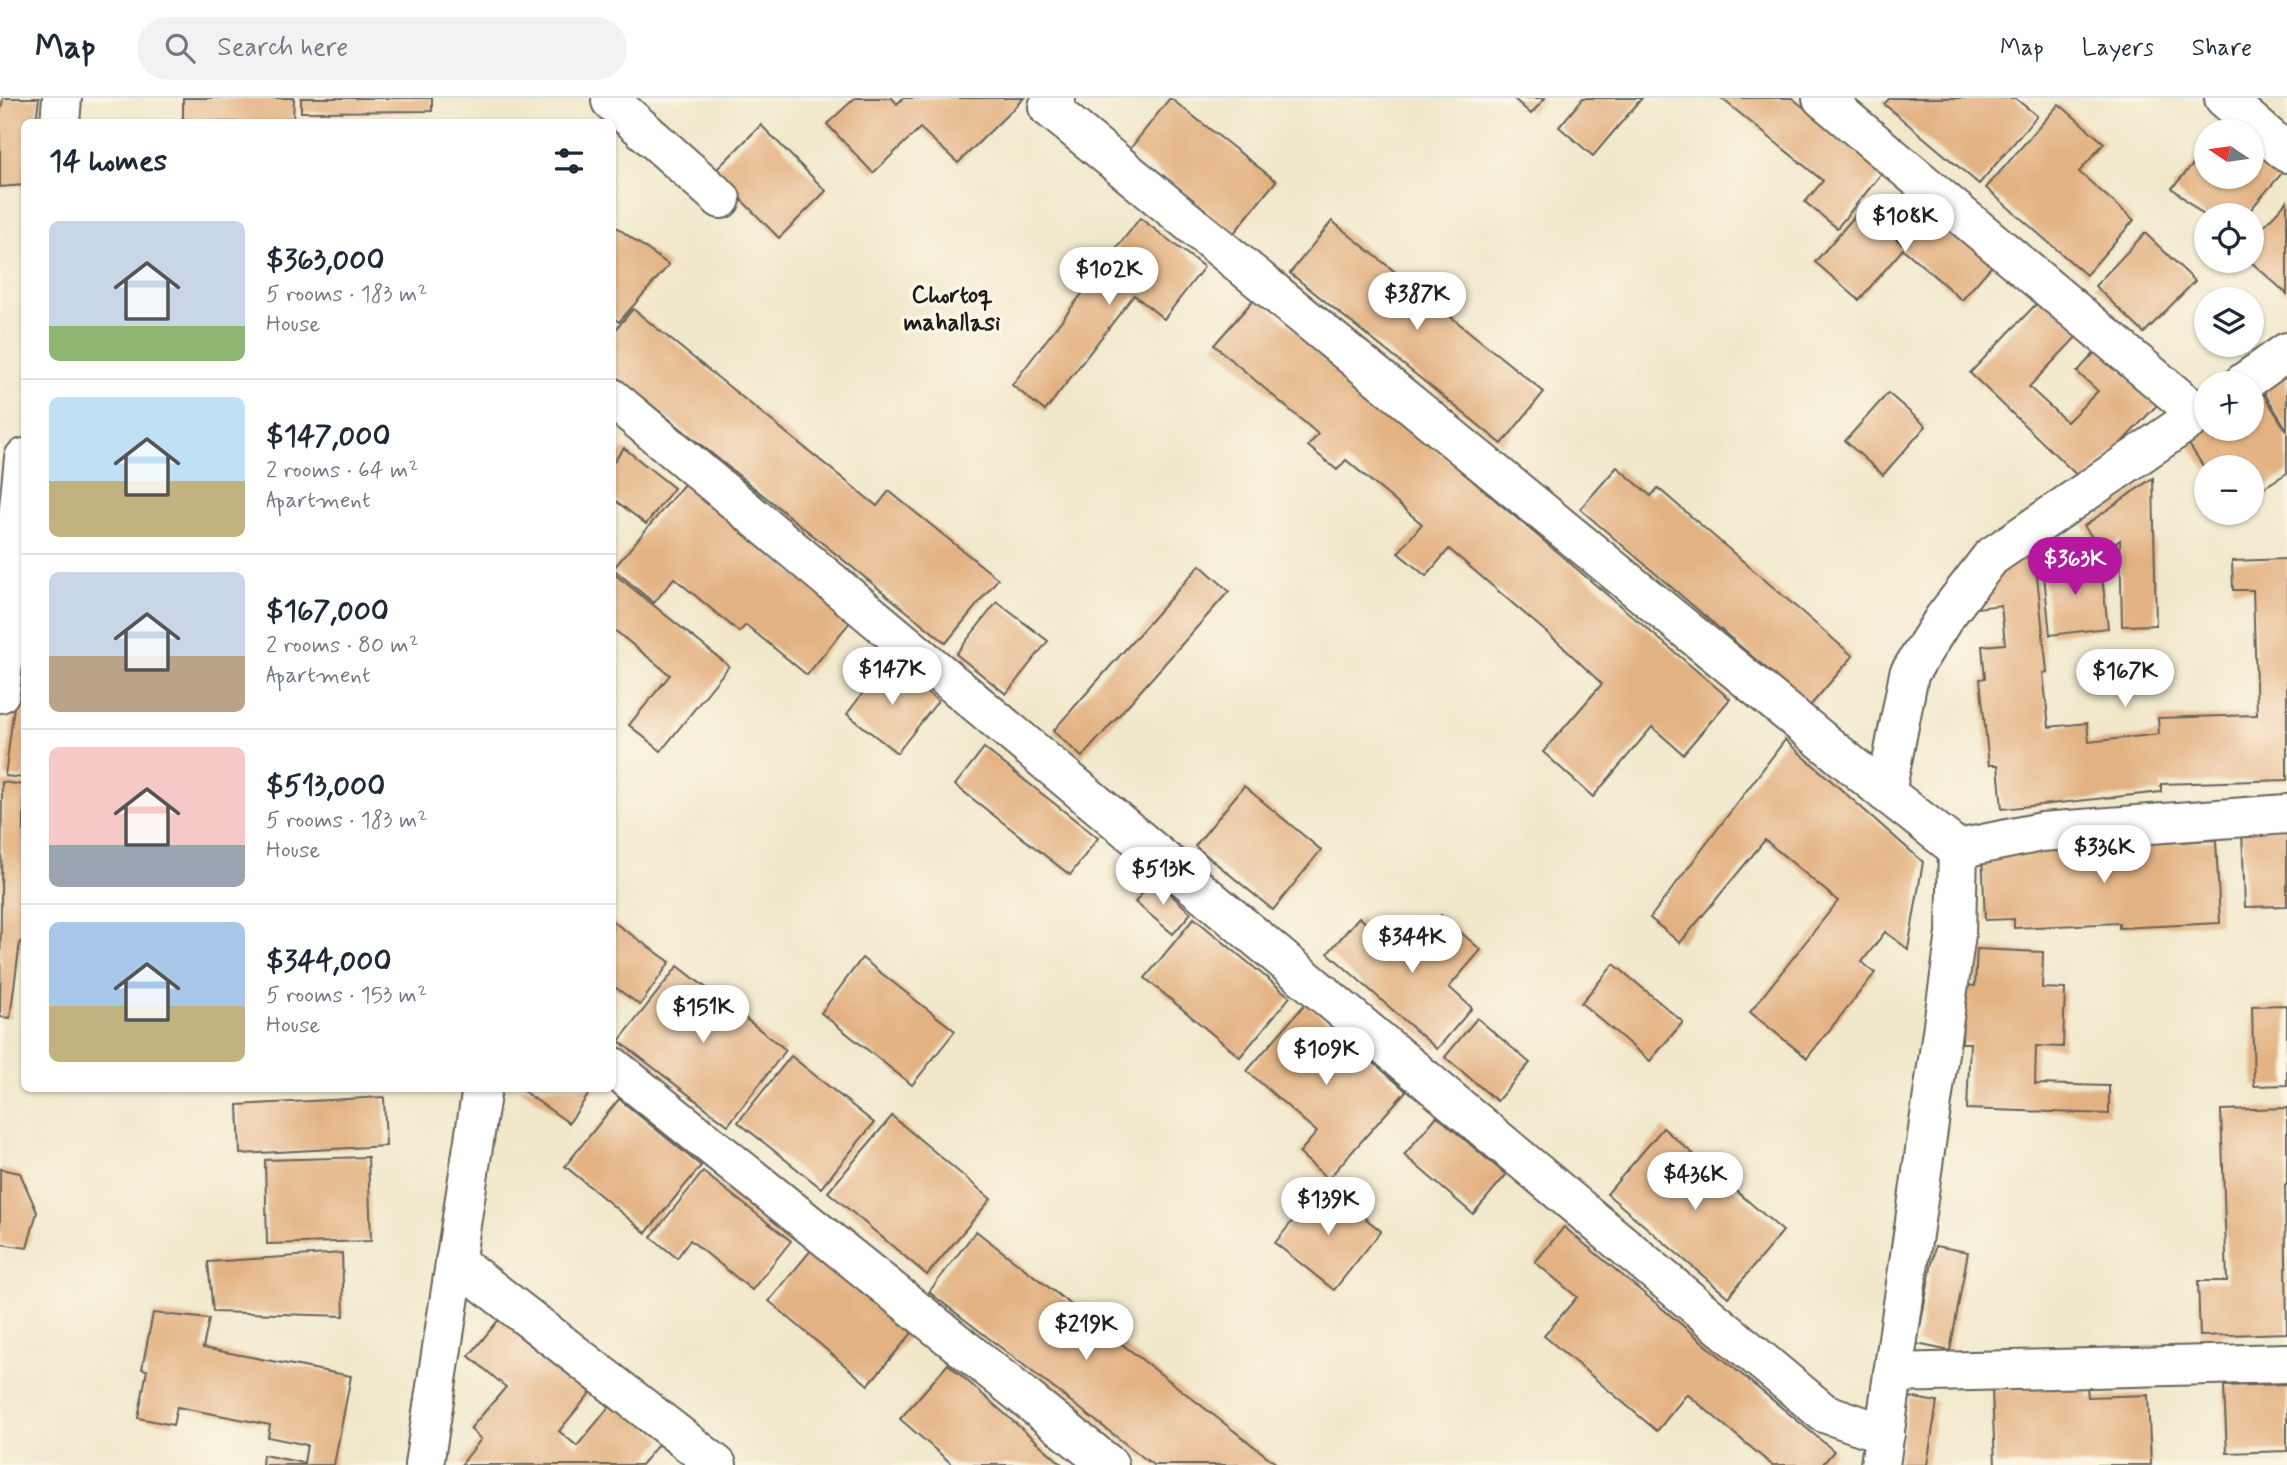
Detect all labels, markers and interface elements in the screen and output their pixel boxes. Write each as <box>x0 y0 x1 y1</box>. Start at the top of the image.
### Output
search box <box>137 17 627 80</box>
text: Map <box>35 26 95 70</box>
icon: search <box>161 29 199 67</box>
text: Search here <box>217 31 348 65</box>
text: Map <box>2000 33 2044 64</box>
text: Layers <box>2082 33 2154 64</box>
text: Share <box>2192 33 2252 64</box>
north arrow <box>2194 119 2264 189</box>
map controls <box>2194 119 2264 525</box>
text: 14 homes <box>49 142 167 181</box>
icon: filters <box>550 142 588 180</box>
pin: $108K <box>1856 194 1954 254</box>
text: $108K <box>1872 202 1938 232</box>
button: locate <box>2194 203 2264 273</box>
text: $363,000 <box>266 241 385 280</box>
pin: $102K <box>1060 248 1158 307</box>
icon: home <box>105 249 189 333</box>
text: $102K <box>1076 255 1142 285</box>
pin: $387K <box>1368 272 1466 332</box>
text: 5 rooms · 183 m² <box>266 280 427 310</box>
district label: Chortoq mahallasi <box>903 280 1001 339</box>
text: $387K <box>1384 280 1450 310</box>
button: layers <box>2194 287 2264 357</box>
text: House <box>266 310 320 340</box>
button: + <box>2194 371 2264 441</box>
text: $147,000 <box>266 417 390 456</box>
icon: home <box>105 425 189 509</box>
button: − <box>2194 455 2264 525</box>
text: 2 rooms · 64 m² <box>266 456 418 486</box>
text: Apartment <box>266 486 371 516</box>
pin: $363K <box>2026 538 2124 597</box>
text: $363K <box>2044 545 2106 575</box>
text: $167,000 <box>266 592 389 631</box>
icon: home <box>105 600 189 684</box>
text: 2 rooms · 80 m² <box>266 631 419 661</box>
pin: $147K <box>843 648 941 707</box>
pin: $167K <box>2076 650 2174 709</box>
text: $147K <box>859 655 925 685</box>
text: $167K <box>2092 657 2158 687</box>
text: Apartment <box>266 661 371 691</box>
text: $513,000 <box>266 767 385 806</box>
icon: home <box>105 775 189 859</box>
text: 5 rooms · 183 m² <box>266 806 427 836</box>
pin: $336K <box>2055 826 2153 885</box>
text: $336K <box>2074 833 2134 863</box>
text: House <box>266 836 320 866</box>
pin: $513K <box>1114 848 1212 907</box>
text: $513K <box>1132 855 1194 885</box>
pin: $344K <box>1363 916 1461 975</box>
text: $344K <box>1378 923 1446 953</box>
text: $344,000 <box>266 942 392 981</box>
icon: home <box>105 950 189 1034</box>
text: 5 rooms · 153 m² <box>266 981 427 1011</box>
pin: $151K <box>654 986 752 1045</box>
text: $151K <box>672 993 734 1023</box>
text: House <box>266 1011 320 1041</box>
pin: $109K <box>1277 1028 1375 1087</box>
text: $109K <box>1293 1035 1359 1065</box>
pin: $436K <box>1646 1152 1744 1212</box>
text: $436K <box>1663 1160 1727 1190</box>
pin: $139K <box>1279 1178 1377 1237</box>
text: $139K <box>1297 1185 1359 1215</box>
pin: $219K <box>1037 1302 1135 1362</box>
text: $219K <box>1054 1310 1118 1340</box>

